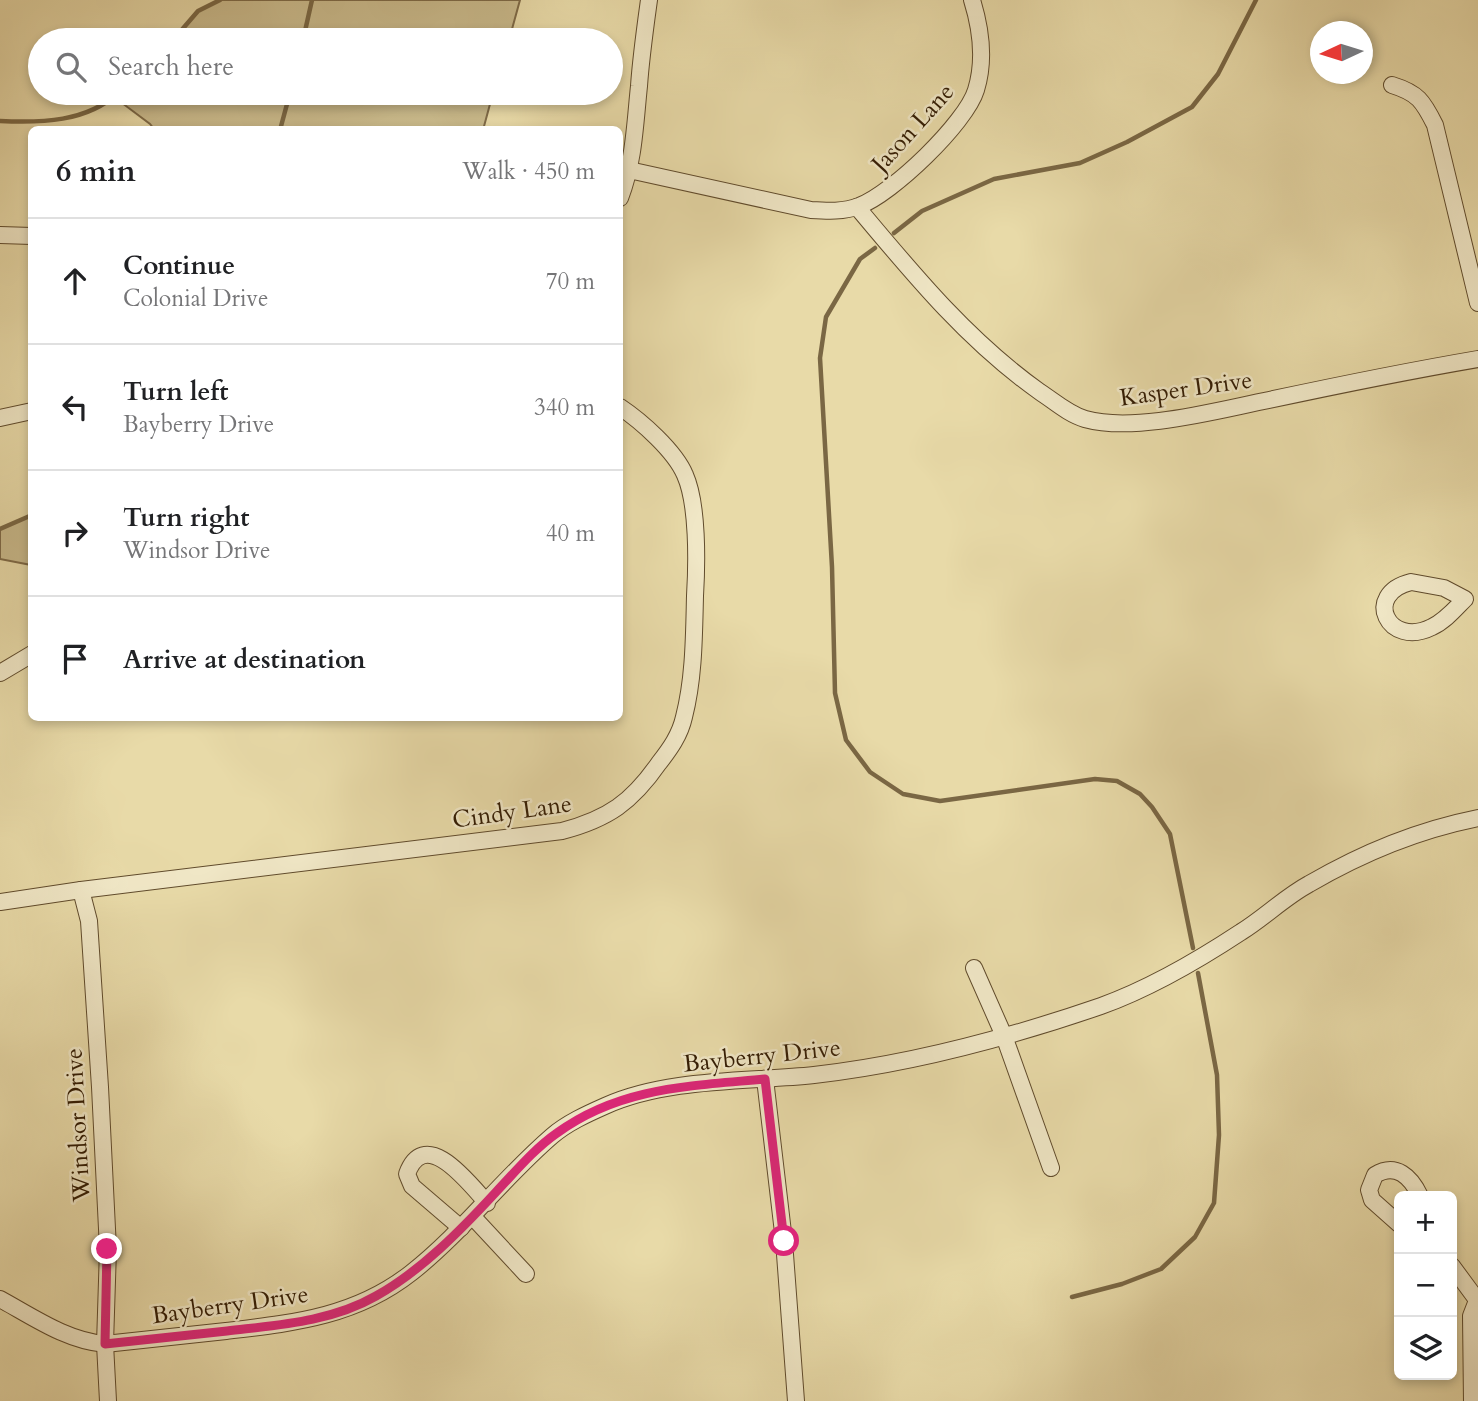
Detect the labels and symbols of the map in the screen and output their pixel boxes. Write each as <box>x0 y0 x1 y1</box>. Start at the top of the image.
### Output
north arrow <box>1310 21 1373 84</box>
street label: Jason Lane <box>862 76 962 182</box>
street label: Kasper Drive <box>1118 363 1254 415</box>
street label: Cindy Lane <box>450 787 574 837</box>
street label: Bayberry Drive <box>682 1031 842 1081</box>
street label: Windsor Drive <box>57 1047 99 1204</box>
route start <box>768 1225 799 1256</box>
route end <box>91 1233 122 1264</box>
street label: Bayberry Drive <box>150 1278 310 1332</box>

